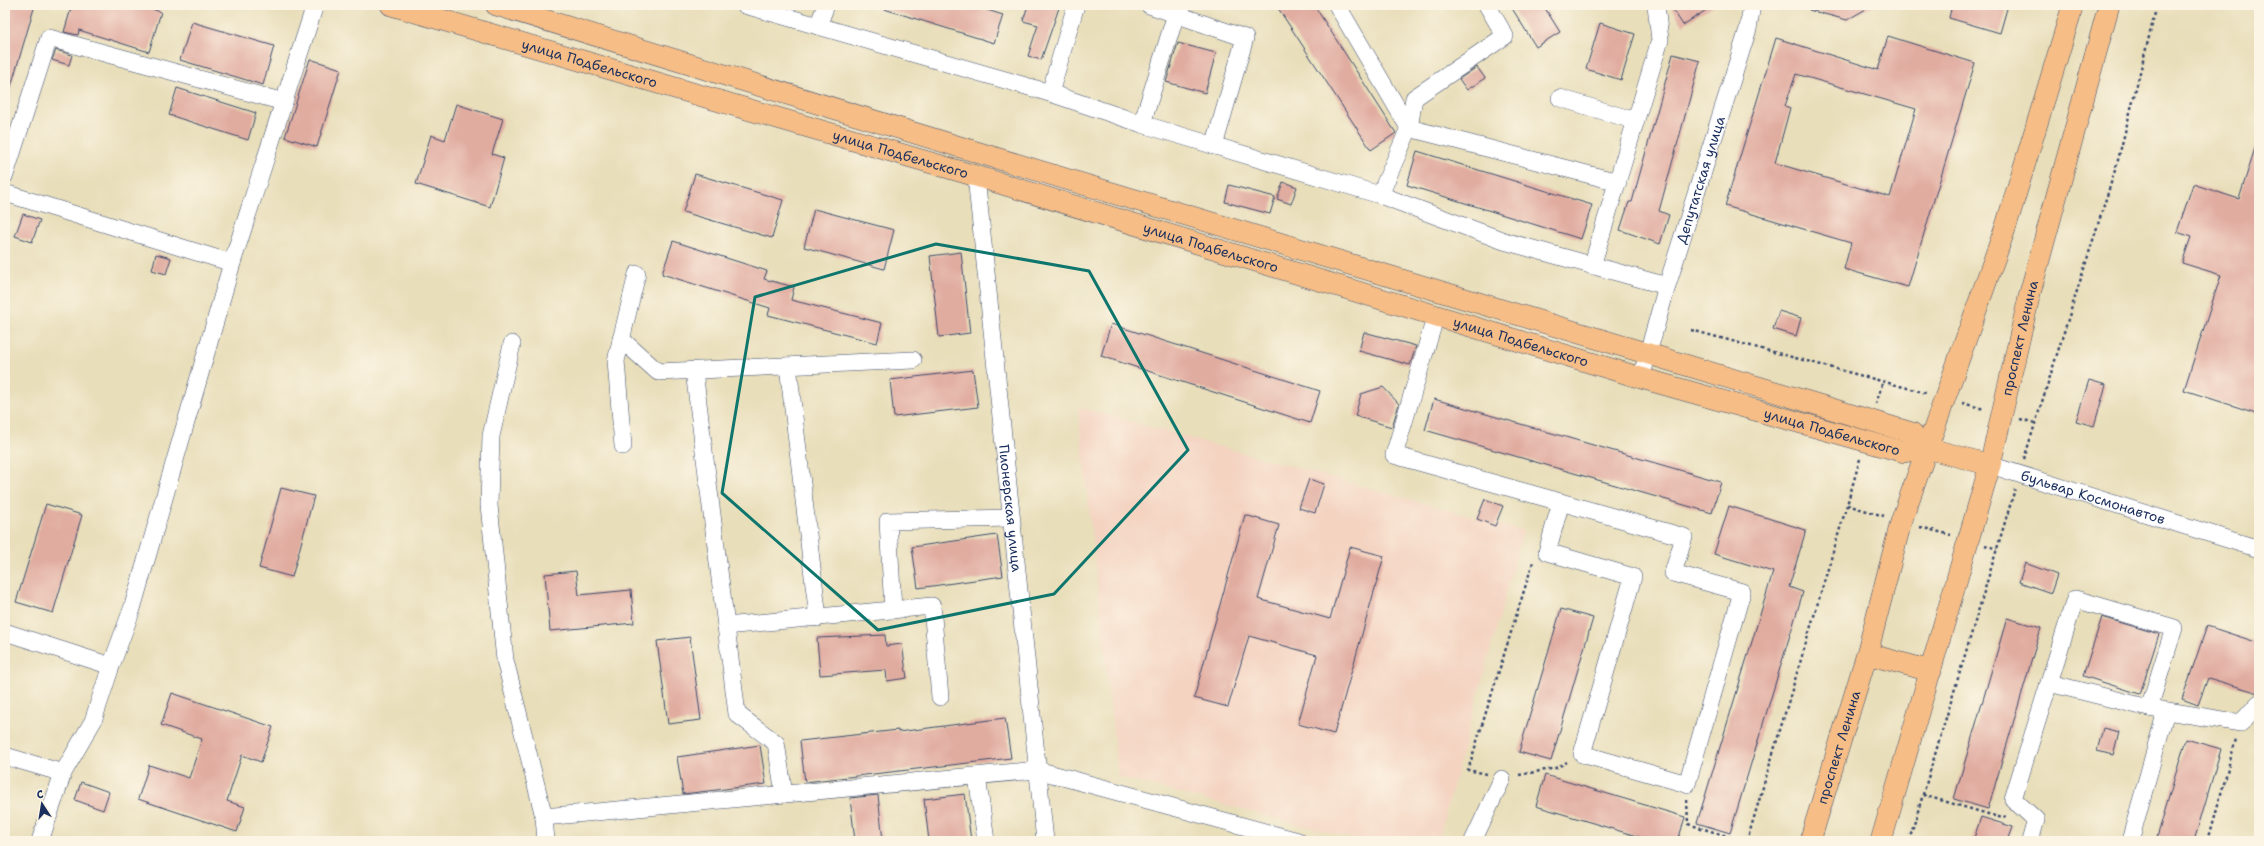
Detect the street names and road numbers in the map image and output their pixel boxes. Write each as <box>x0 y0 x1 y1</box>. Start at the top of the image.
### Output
street label: улица Подбельского <box>520 35 660 91</box>
street label: Депутатская улица <box>1672 113 1729 246</box>
street label: улица Подбельского <box>831 126 971 182</box>
street label: улица Подбельского <box>1141 218 1281 276</box>
street label: проспект Ленина <box>1997 278 2042 397</box>
street label: улица Подбельского <box>1451 312 1591 371</box>
street label: улица Подбельского <box>1762 404 1902 459</box>
street label: Пионерская улица <box>995 444 1026 573</box>
street label: бульвар Космонавтов <box>2019 466 2168 528</box>
street label: проспект Ленина <box>1813 688 1864 806</box>

